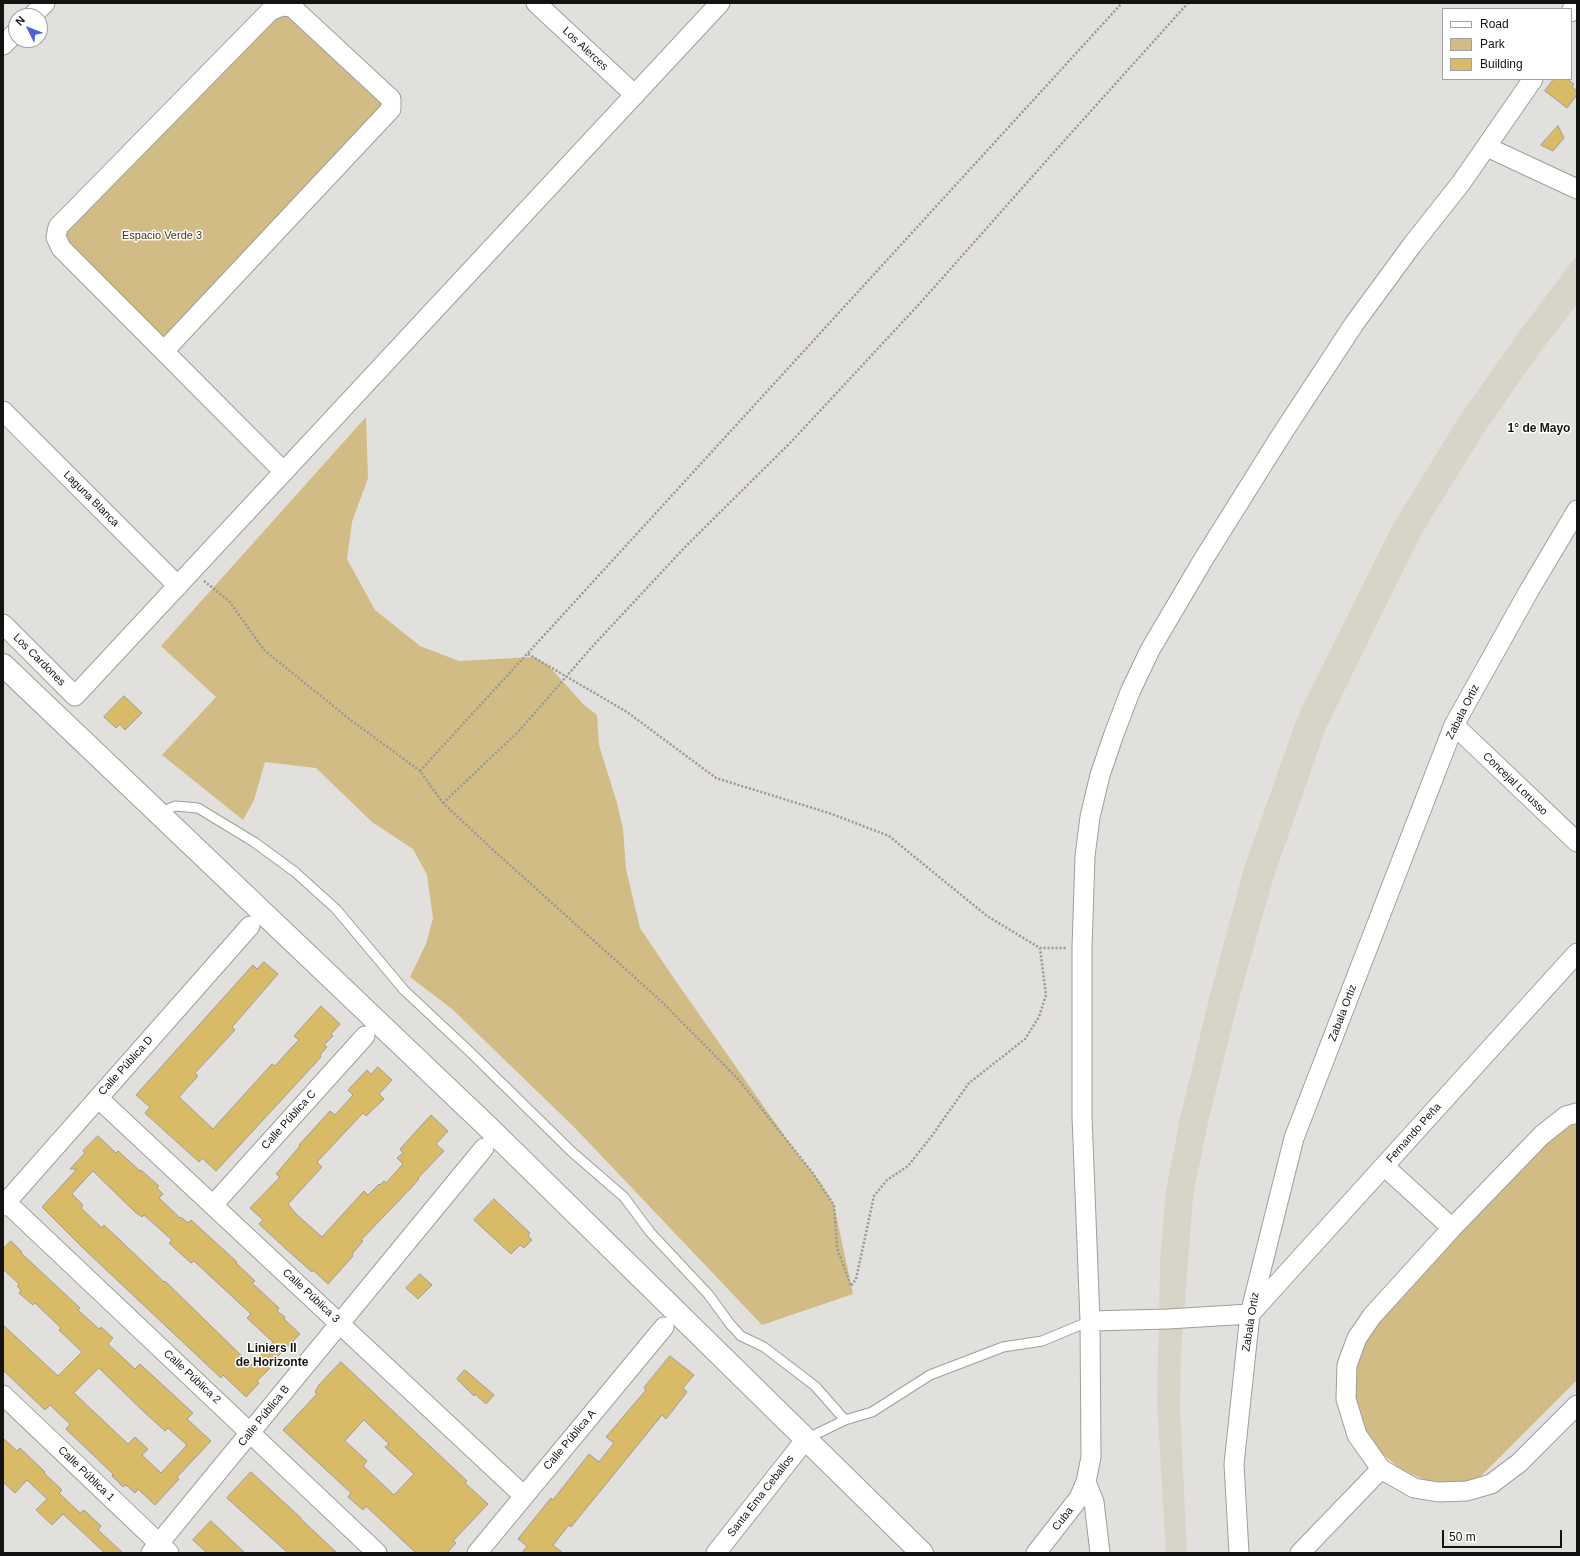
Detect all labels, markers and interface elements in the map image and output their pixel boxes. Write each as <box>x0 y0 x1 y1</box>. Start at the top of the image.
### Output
north arrow <box>8 8 48 48</box>
legend <box>1442 8 1572 80</box>
text: N <box>13 14 27 28</box>
text: Road <box>1480 17 1509 31</box>
street label: Los Alerces <box>559 25 611 73</box>
text: Park <box>1480 37 1505 51</box>
text: Building <box>1480 57 1523 71</box>
park label: Espacio Verde 3 <box>122 229 202 243</box>
district label: 1° de Mayo <box>1508 422 1570 436</box>
street label: Laguna Blanca <box>60 468 122 530</box>
street label: Los Cardones <box>10 631 68 689</box>
street label: Zabala Ortiz <box>1444 682 1482 742</box>
street label: Concejal Lorusso <box>1480 750 1550 818</box>
street label: Zabala Ortiz <box>1326 983 1360 1043</box>
street label: Calle Pública D <box>96 1034 156 1098</box>
street label: Calle Pública C <box>259 1088 319 1152</box>
street label: Fernando Peña <box>1384 1100 1444 1166</box>
street label: Calle Pública 3 <box>280 1266 342 1326</box>
street label: Zabala Ortiz <box>1240 1291 1262 1353</box>
district label: Liniers II de Horizonte <box>236 1342 308 1370</box>
street label: Calle Pública 2 <box>161 1347 223 1407</box>
street label: Calle Pública B <box>235 1383 293 1449</box>
street label: Calle Pública A <box>541 1407 599 1473</box>
street label: Calle Pública 1 <box>55 1444 117 1504</box>
street label: Santa Ema Ceballos <box>725 1452 797 1540</box>
street label: Cuba <box>1050 1505 1076 1533</box>
scale bar <box>1444 1522 1564 1548</box>
text: 50 m <box>1449 1530 1476 1544</box>

